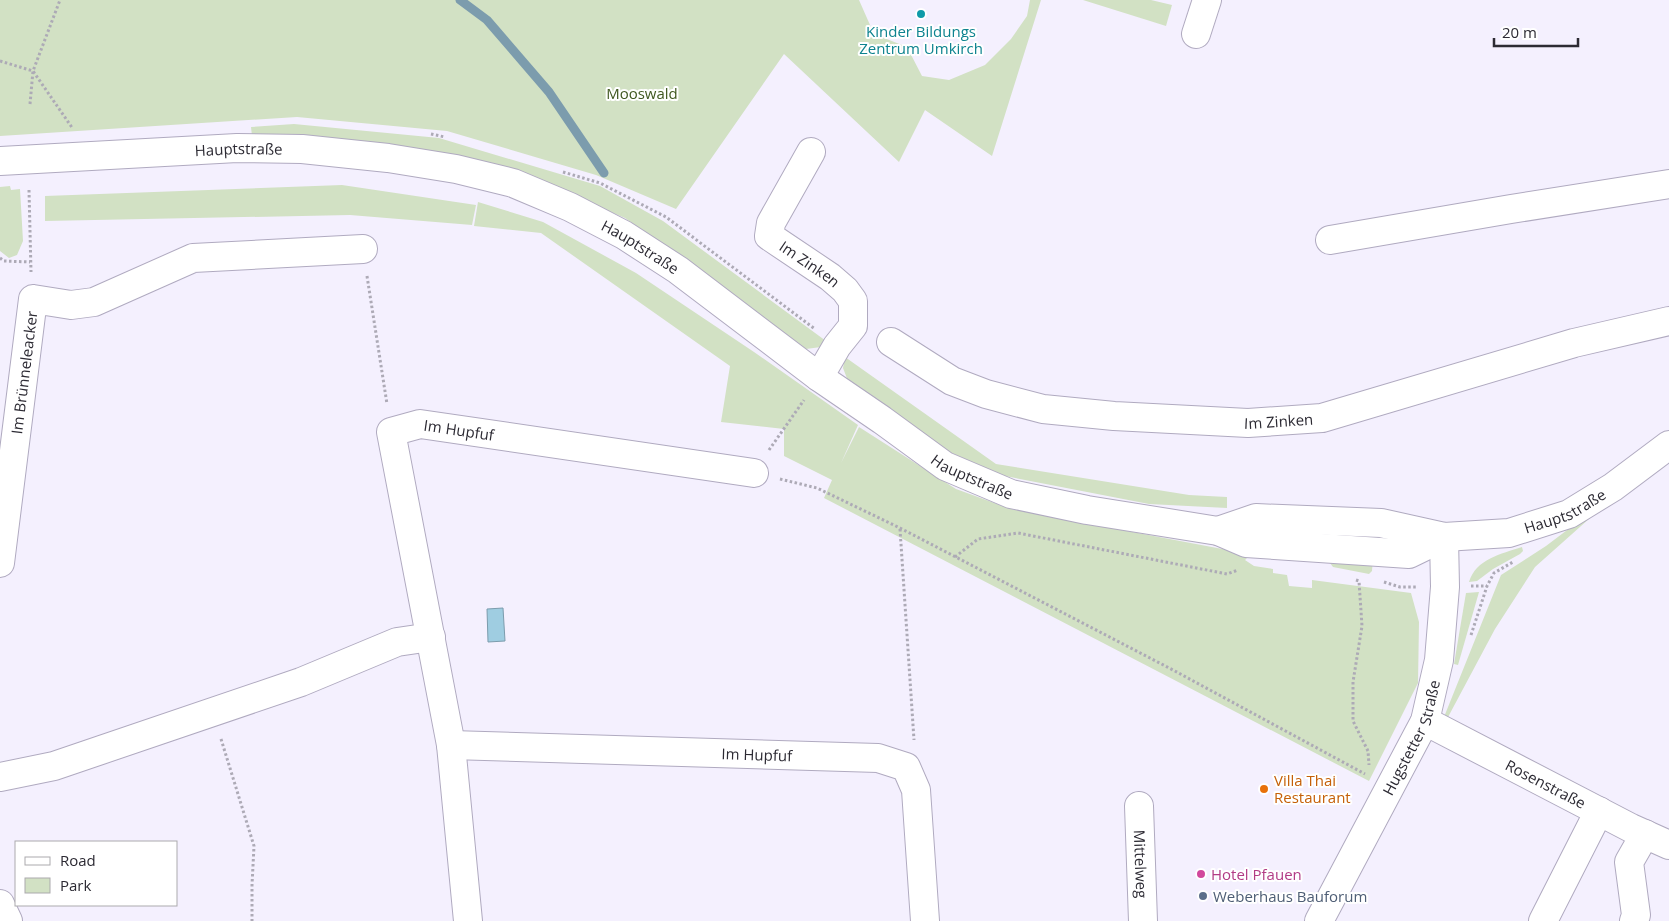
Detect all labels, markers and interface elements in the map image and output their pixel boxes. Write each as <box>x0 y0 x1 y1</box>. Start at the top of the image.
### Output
marker: Kinder Bildungs Zentrum Umkirch <box>915 8 927 20</box>
scale bar <box>1494 15 1578 47</box>
place label: Kinder Bildungs Zentrum Umkirch <box>859 21 983 58</box>
text: 20 m <box>1502 22 1537 42</box>
park label: Mooswald <box>606 83 678 103</box>
street label: Hauptstraße <box>194 138 283 160</box>
street label: Hauptstraße <box>598 215 683 278</box>
street label: Im Zinken <box>776 236 844 291</box>
street label: Im Brünneleacker <box>6 310 41 435</box>
street label: Im Zinken <box>1244 409 1314 433</box>
street label: Im Hupfuf <box>423 415 496 445</box>
street label: Hauptstraße <box>927 449 1016 504</box>
street label: Hauptstraße <box>1521 484 1609 538</box>
street label: Hugstetter Straße <box>1377 678 1444 799</box>
street label: Im Hupfuf <box>721 743 793 765</box>
street label: Rosenstraße <box>1502 755 1589 813</box>
place label: Villa Thai Restaurant <box>1274 770 1351 807</box>
marker: Villa Thai Restaurant <box>1258 783 1270 795</box>
street label: Mittelweg <box>1130 829 1152 899</box>
legend <box>15 841 178 906</box>
text: Road <box>60 850 96 870</box>
place label: Hotel Pfauen <box>1211 864 1302 884</box>
marker: Hotel Pfauen <box>1195 868 1207 880</box>
text: Park <box>60 875 91 895</box>
place label: Weberhaus Bauforum <box>1213 886 1367 906</box>
marker: Weberhaus Bauforum <box>1197 890 1209 902</box>

